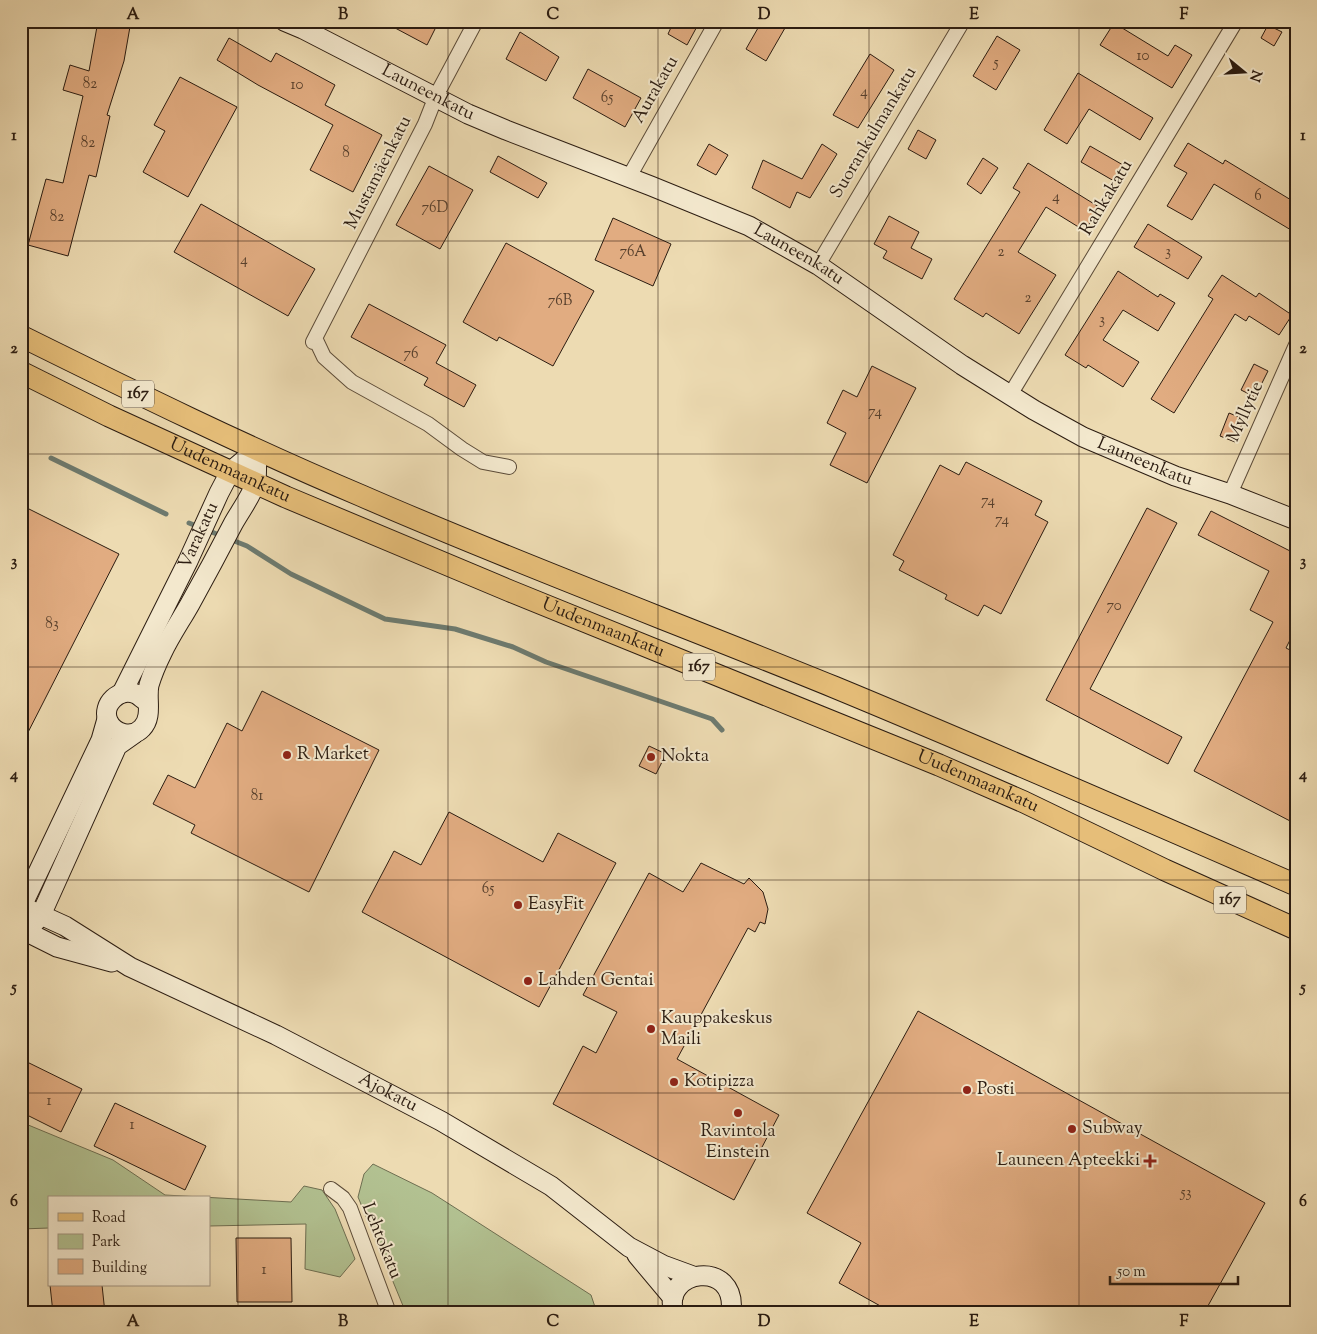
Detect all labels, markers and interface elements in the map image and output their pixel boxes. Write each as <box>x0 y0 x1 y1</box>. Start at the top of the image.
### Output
text: A <box>127 4 140 27</box>
text: B <box>338 4 348 27</box>
text: C <box>547 4 560 27</box>
text: D <box>758 4 771 27</box>
text: E <box>969 4 979 27</box>
text: F <box>1180 4 1189 27</box>
house number: 10 <box>1137 46 1150 67</box>
north arrow <box>1220 48 1270 98</box>
street label: Aurakatu <box>626 52 686 128</box>
house number: 5 <box>992 53 999 74</box>
street label: Launeenkatu <box>377 58 478 128</box>
street label: Suorankulmankatu <box>824 62 924 204</box>
text: N <box>1243 67 1266 84</box>
house number: 82 <box>83 74 97 95</box>
house number: 10 <box>291 75 304 96</box>
house number: 4 <box>860 82 868 103</box>
house number: 65 <box>601 88 613 109</box>
street label: Mustamäenkatu <box>339 112 419 234</box>
text: 1 <box>11 125 17 148</box>
text: 1 <box>1300 125 1306 148</box>
house number: 82 <box>81 133 95 154</box>
house number: 8 <box>342 143 350 164</box>
street label: Rahkakatu <box>1074 155 1140 241</box>
house number: 6 <box>1254 186 1262 207</box>
house number: 4 <box>1052 187 1060 208</box>
house number: 76D <box>422 198 449 219</box>
house number: 82 <box>50 207 64 228</box>
street label: Launeenkatu <box>748 218 849 292</box>
house number: 76A <box>620 242 646 263</box>
house number: 2 <box>997 242 1005 263</box>
house number: 3 <box>1165 242 1171 263</box>
house number: 4 <box>240 250 248 271</box>
house number: 2 <box>1024 288 1032 309</box>
house number: 76B <box>548 291 573 312</box>
house number: 3 <box>1099 310 1105 331</box>
text: 2 <box>10 338 18 361</box>
text: 2 <box>1299 338 1307 361</box>
house number: 76 <box>404 344 418 365</box>
street label: Myllytie <box>1221 378 1271 446</box>
road number: 167 <box>122 380 154 408</box>
house number: 74 <box>868 402 882 423</box>
street label: Launeenkatu <box>1093 431 1196 494</box>
street label: Uudenmaankatu <box>165 432 294 510</box>
house number: 74 <box>981 491 995 512</box>
street label: Varakatu <box>173 498 226 574</box>
house number: 74 <box>995 510 1009 531</box>
text: 3 <box>11 551 18 574</box>
text: 3 <box>1300 551 1307 574</box>
street label: Uudenmaankatu <box>537 592 668 665</box>
house number: 70 <box>1106 596 1122 617</box>
house number: 83 <box>45 614 59 635</box>
road number: 167 <box>683 654 715 680</box>
place label: R Market <box>297 742 369 768</box>
place label: Nokta <box>661 744 709 770</box>
street label: Uudenmaankatu <box>913 744 1043 820</box>
marker: R Market <box>281 749 293 761</box>
marker: Nokta <box>645 751 657 763</box>
text: 4 <box>9 764 18 787</box>
text: 4 <box>1298 764 1307 787</box>
house number: 81 <box>251 786 263 807</box>
house number: 65 <box>482 879 494 900</box>
road number: 167 <box>1214 886 1246 914</box>
place label: EasyFit <box>528 892 584 918</box>
marker: EasyFit <box>512 899 524 911</box>
place label: Lahden Gentai <box>538 968 654 994</box>
marker: Lahden Gentai <box>522 975 534 987</box>
text: 5 <box>9 977 17 1000</box>
text: 5 <box>1298 977 1306 1000</box>
place label: Kauppakeskus Maili <box>661 1006 772 1053</box>
marker: Kauppakeskus Maili <box>645 1023 657 1035</box>
street label: Ajokatu <box>353 1067 422 1119</box>
place label: Kotipizza <box>684 1069 754 1095</box>
marker: Kotipizza <box>668 1076 680 1088</box>
place label: Posti <box>977 1077 1015 1103</box>
marker: Posti <box>961 1084 973 1096</box>
house number: 1 <box>46 1091 52 1112</box>
marker: Ravintola Einstein <box>732 1107 744 1119</box>
house number: 1 <box>129 1115 135 1136</box>
place label: Subway <box>1082 1116 1143 1142</box>
place label: Ravintola Einstein <box>700 1119 776 1166</box>
marker: Subway <box>1066 1123 1078 1135</box>
place label: Launeen Apteekki <box>997 1148 1140 1174</box>
marker: Launeen Apteekki <box>1144 1155 1156 1167</box>
house number: 53 <box>1179 1183 1192 1204</box>
text: 6 <box>10 1191 18 1214</box>
text: 6 <box>1299 1191 1307 1214</box>
legend <box>48 1196 210 1286</box>
street label: Lehtokatu <box>354 1199 408 1283</box>
text: Road <box>92 1208 126 1229</box>
text: Park <box>92 1232 121 1253</box>
scale bar <box>1110 1254 1237 1286</box>
text: Building <box>92 1258 147 1279</box>
house number: 1 <box>261 1260 267 1281</box>
text: 50 m <box>1116 1262 1146 1283</box>
text: A <box>127 1311 140 1334</box>
text: B <box>338 1311 348 1334</box>
text: C <box>547 1311 560 1334</box>
text: D <box>758 1311 771 1334</box>
text: E <box>969 1311 979 1334</box>
text: F <box>1180 1311 1189 1334</box>

